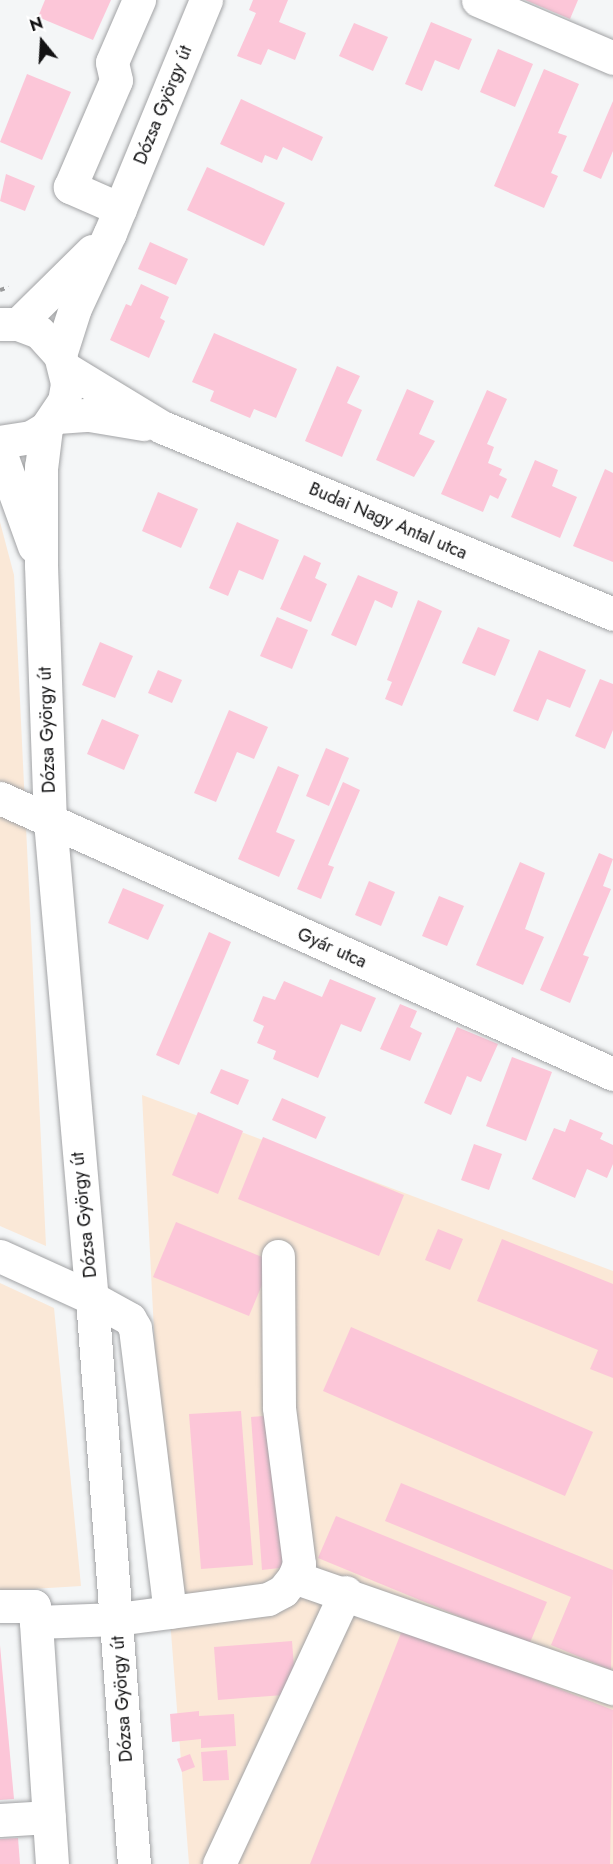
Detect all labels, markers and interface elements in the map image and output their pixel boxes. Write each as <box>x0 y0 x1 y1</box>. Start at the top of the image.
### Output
north arrow <box>12 12 72 72</box>
text: N <box>27 12 46 37</box>
street label: Dózsa György út <box>129 42 197 168</box>
street label: Budai Nagy Antal utca <box>306 478 470 564</box>
street label: Dózsa György út <box>34 666 60 794</box>
street label: Gyár utca <box>294 923 370 973</box>
street label: Dózsa György út <box>67 1151 101 1279</box>
street label: Dózsa György út <box>107 1635 137 1763</box>

